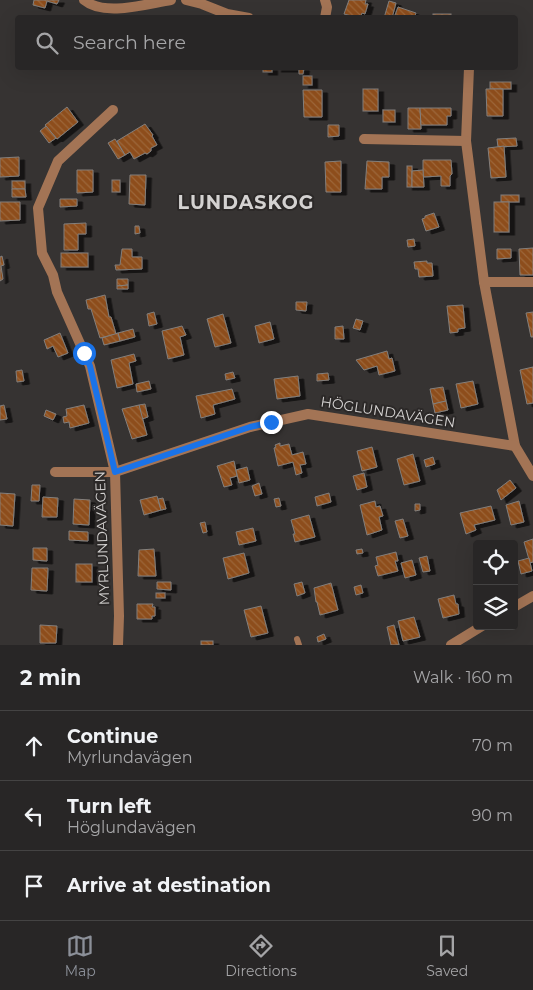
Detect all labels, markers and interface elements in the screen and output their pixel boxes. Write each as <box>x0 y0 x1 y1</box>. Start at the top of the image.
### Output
search box <box>15 15 518 70</box>
icon: search <box>33 29 61 57</box>
text: Search here <box>73 31 186 54</box>
district label: LUNDASKOG <box>178 191 314 214</box>
route start <box>73 342 96 365</box>
street label: HÖGLUNDAVÄGEN <box>319 392 457 432</box>
route end <box>260 411 283 434</box>
street label: MYRLUNDAVÄGEN <box>91 471 113 605</box>
map controls <box>473 540 518 630</box>
button: locate <box>473 540 518 585</box>
button: layers <box>473 585 518 630</box>
text: 2 min <box>20 665 81 690</box>
text: Walk · 160 m <box>413 668 513 687</box>
text: Continue <box>67 725 158 748</box>
icon: ahead <box>20 732 48 760</box>
text: 70 m <box>472 736 513 755</box>
text: Myrlundavägen <box>67 748 192 767</box>
text: Turn left <box>67 795 152 818</box>
icon: left <box>20 802 48 830</box>
text: 90 m <box>471 806 513 825</box>
text: Höglundavägen <box>67 818 196 837</box>
icon: arrive <box>20 872 48 900</box>
text: Arrive at destination <box>67 874 271 897</box>
tab: Map <box>65 932 96 980</box>
tab: Directions <box>225 932 297 980</box>
tab: Saved <box>426 932 468 980</box>

